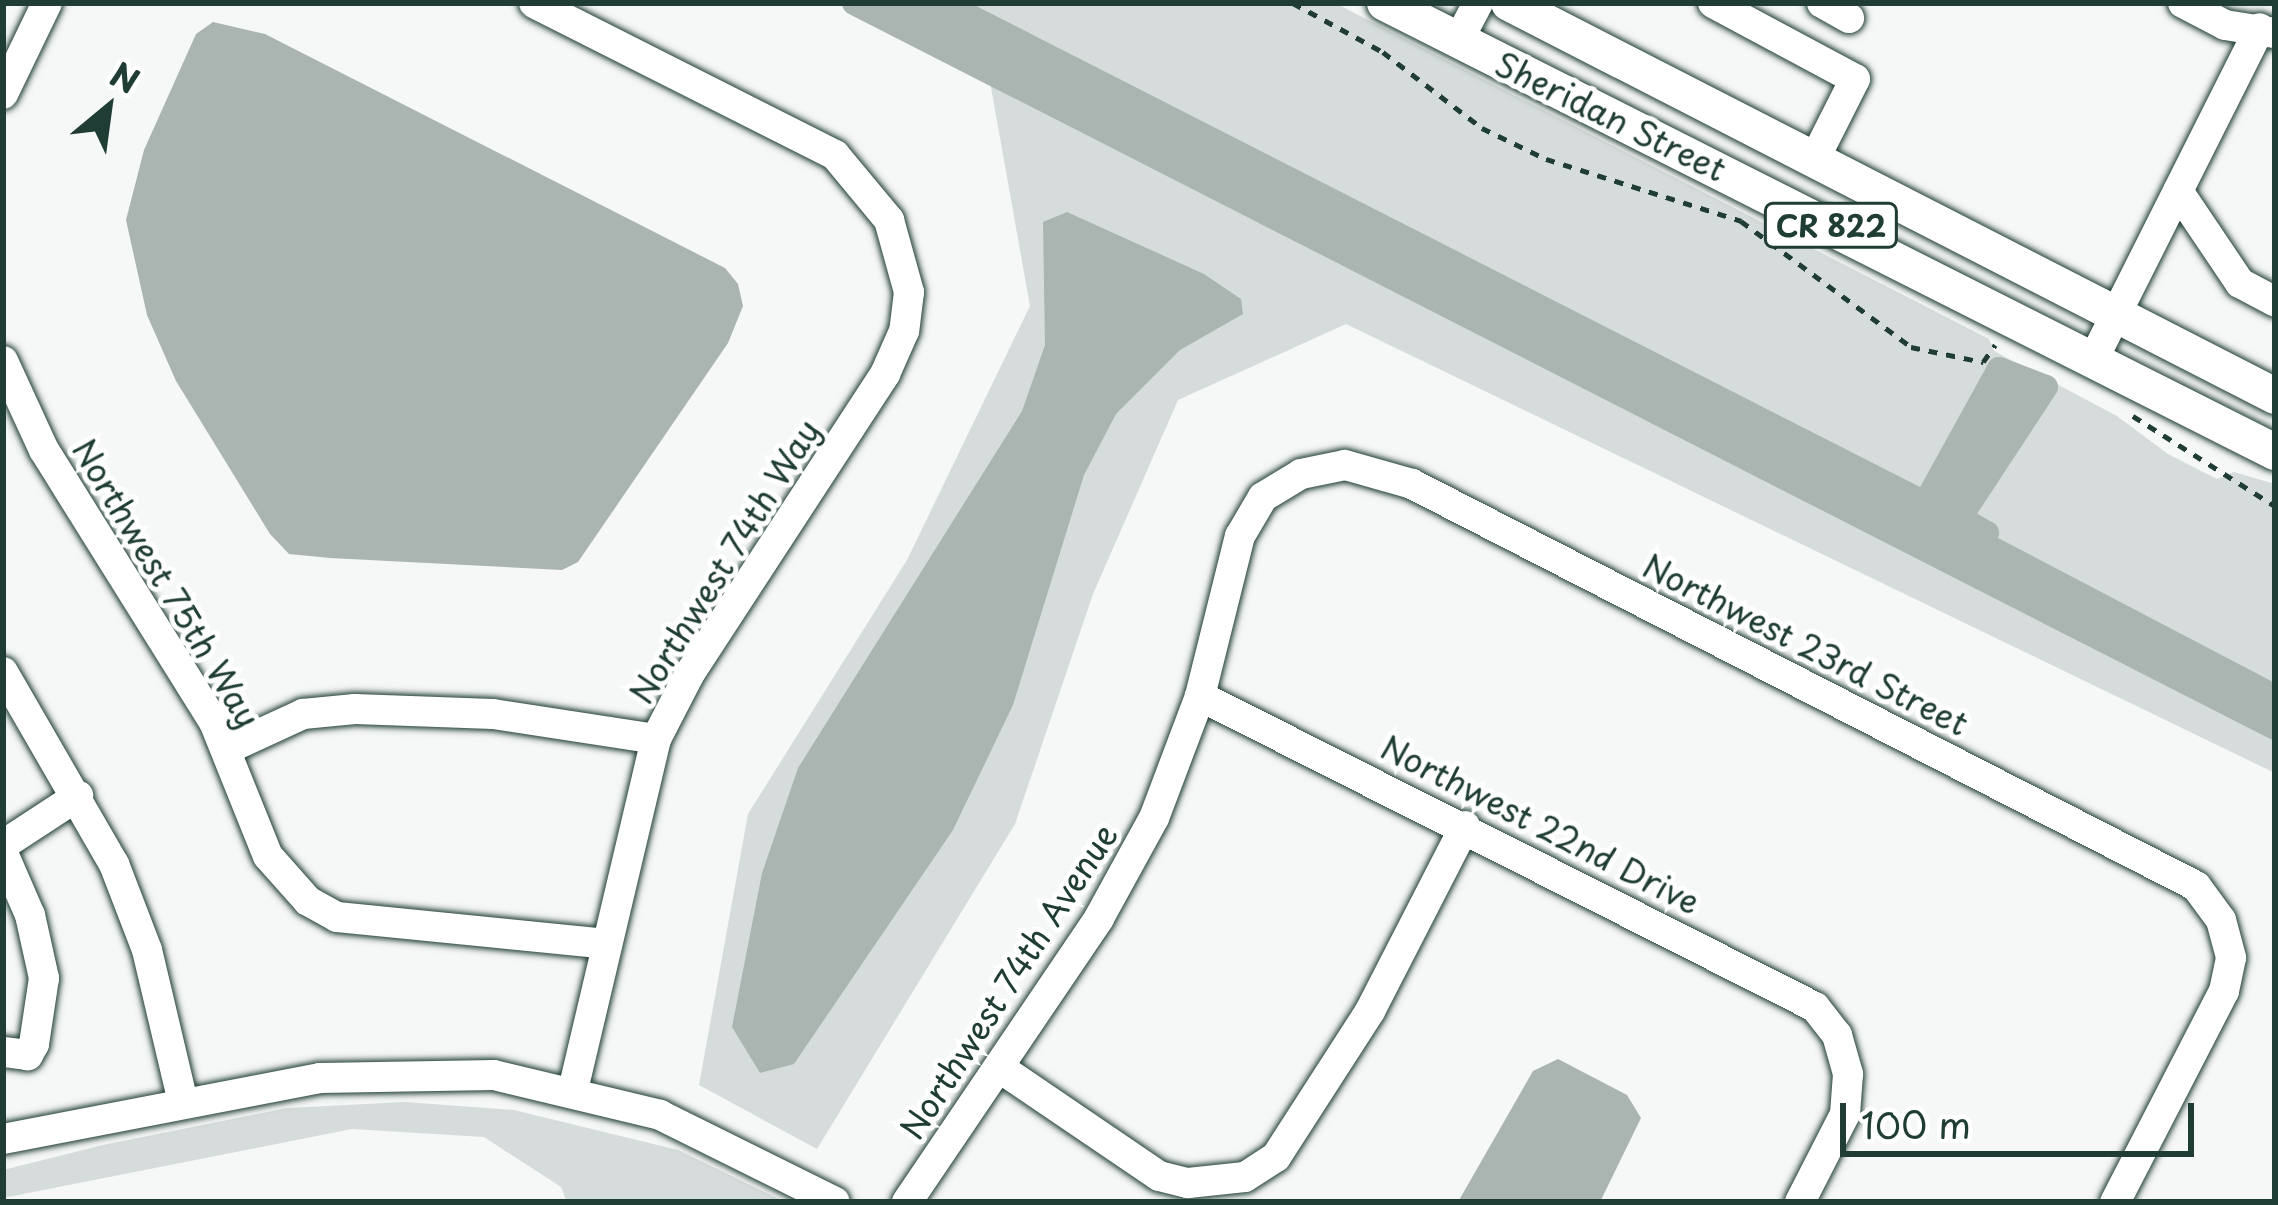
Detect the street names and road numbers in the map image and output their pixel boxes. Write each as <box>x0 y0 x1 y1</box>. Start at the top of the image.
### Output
street label: Sheridan Street <box>1490 43 1732 189</box>
road number: CR 822 <box>1762 201 1900 249</box>
street label: Northwest 74th Way <box>620 411 828 711</box>
street label: Northwest 75th Way <box>65 432 269 734</box>
street label: Northwest 23rd Street <box>1636 544 1976 744</box>
street label: Northwest 22nd Drive <box>1375 726 1707 922</box>
street label: Northwest 74th Avenue <box>890 815 1126 1147</box>

